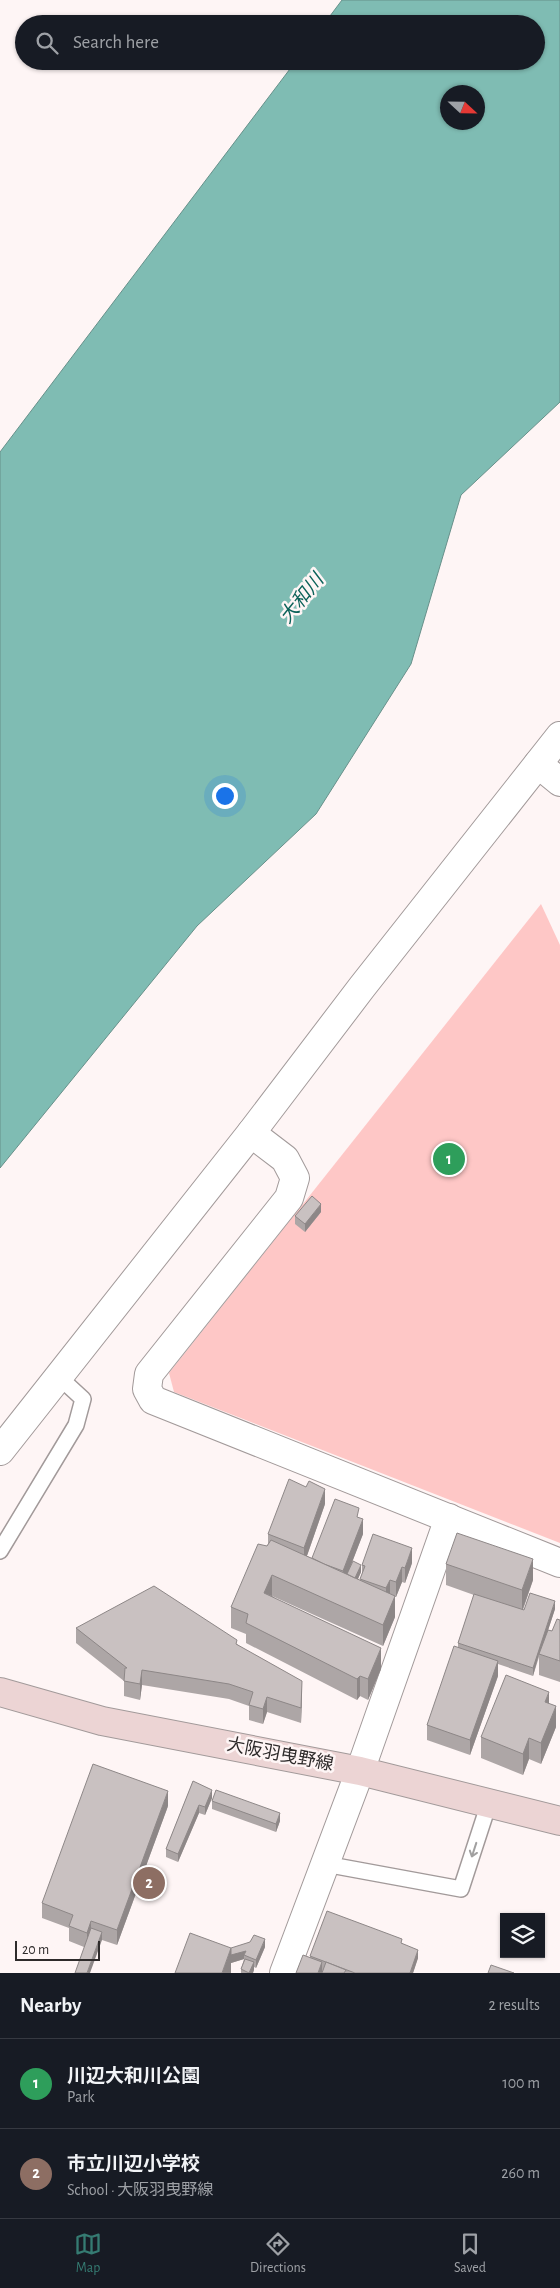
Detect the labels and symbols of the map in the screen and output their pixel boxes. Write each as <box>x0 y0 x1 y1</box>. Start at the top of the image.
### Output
north arrow <box>440 85 485 130</box>
water label: 大和川 <box>276 569 329 627</box>
your location <box>212 783 238 809</box>
pin: 1 <box>433 1140 465 1178</box>
street label: 大阪羽曳野線 <box>225 1734 335 1774</box>
one-way arrow <box>469 1841 478 1857</box>
pin: 2 <box>133 1864 165 1902</box>
scale bar <box>15 1938 100 1961</box>

